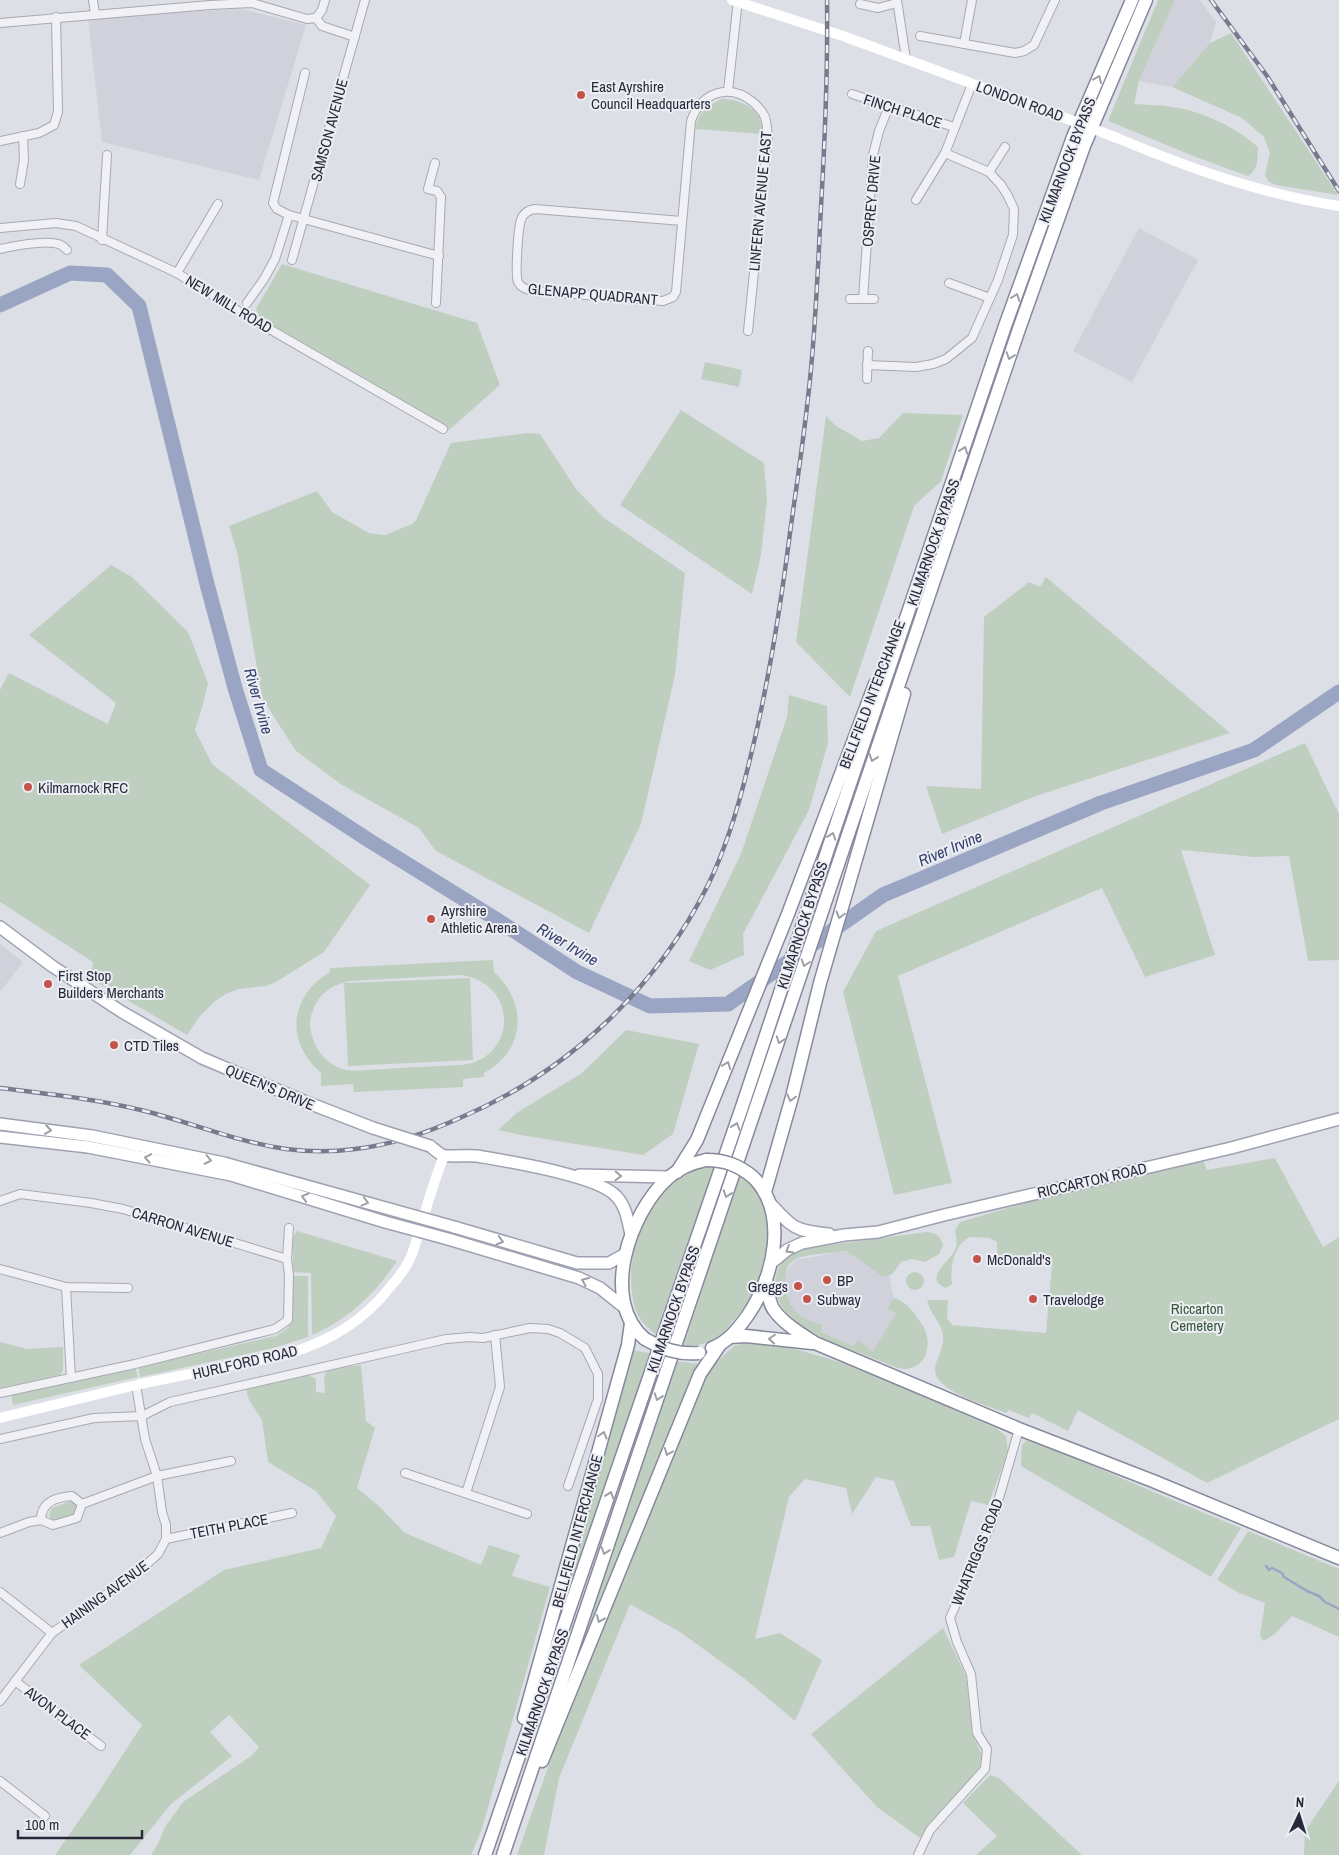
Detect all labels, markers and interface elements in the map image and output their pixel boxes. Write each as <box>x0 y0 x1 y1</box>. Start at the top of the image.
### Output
street label: LONDON ROAD <box>973 75 1067 127</box>
one-way arrow <box>1092 75 1103 84</box>
street label: SAMSON AVENUE <box>305 76 353 184</box>
place label: East Ayrshire Council Headquarters <box>591 76 711 114</box>
street label: FINCH PLACE <box>861 88 945 134</box>
marker: East Ayrshire Council Headquarters <box>575 89 587 101</box>
street label: KILMARNOCK BYPASS <box>1033 94 1101 226</box>
street label: LINFERN AVENUE EAST <box>743 130 777 272</box>
street label: OSPREY DRIVE <box>857 154 885 248</box>
street label: NEW MILL ROAD <box>182 270 276 338</box>
street label: GLENAPP QUADRANT <box>527 278 659 310</box>
one-way arrow <box>1010 293 1020 301</box>
one-way arrow <box>1006 351 1016 359</box>
one-way arrow <box>958 447 968 455</box>
street label: KILMARNOCK BYPASS <box>901 476 965 608</box>
street label: BELLFIELD INTERCHANGE <box>834 617 910 771</box>
water label: River Irvine <box>239 665 279 737</box>
one-way arrow <box>869 754 879 762</box>
place label: Kilmarnock RFC <box>38 777 128 798</box>
marker: Kilmarnock RFC <box>22 781 34 793</box>
water label: River Irvine <box>914 825 986 871</box>
one-way arrow <box>826 832 836 841</box>
street label: KILMARNOCK BYPASS <box>771 858 833 992</box>
place label: Ayrshire Athletic Arena <box>440 900 518 938</box>
one-way arrow <box>835 910 845 918</box>
marker: Ayrshire Athletic Arena <box>425 913 437 925</box>
water label: River Irvine <box>533 917 603 971</box>
one-way arrow <box>801 959 811 967</box>
place label: First Stop Builders Merchants <box>58 965 164 1003</box>
marker: First Stop Builders Merchants <box>42 978 54 990</box>
place label: CTD Tiles <box>124 1035 179 1056</box>
one-way arrow <box>775 1035 785 1043</box>
marker: CTD Tiles <box>108 1039 120 1051</box>
street label: QUEEN'S DRIVE <box>222 1059 318 1115</box>
one-way arrow <box>721 1061 732 1070</box>
one-way arrow <box>786 1094 797 1103</box>
one-way arrow <box>730 1122 740 1130</box>
one-way arrow <box>45 1124 53 1135</box>
one-way arrow <box>143 1154 152 1164</box>
one-way arrow <box>204 1154 212 1165</box>
street label: RICCARTON ROAD <box>1035 1157 1149 1203</box>
one-way arrow <box>615 1171 623 1181</box>
one-way arrow <box>723 1189 733 1197</box>
one-way arrow <box>302 1193 310 1203</box>
one-way arrow <box>360 1196 369 1207</box>
street label: CARRON AVENUE <box>129 1202 237 1252</box>
one-way arrow <box>496 1235 504 1245</box>
street label: KILMARNOCK BYPASS <box>641 1243 705 1375</box>
one-way arrow <box>785 1244 794 1254</box>
place label: McDonald's <box>987 1249 1051 1270</box>
marker: McDonald's <box>971 1253 983 1265</box>
place label: BP <box>837 1270 853 1291</box>
marker: BP <box>821 1274 833 1286</box>
one-way arrow <box>581 1276 590 1287</box>
place label: Greggs <box>748 1276 788 1297</box>
marker: Greggs <box>792 1280 804 1292</box>
place label: Subway <box>817 1289 862 1310</box>
place label: Travelodge <box>1043 1289 1104 1310</box>
marker: Subway <box>801 1293 813 1305</box>
marker: Travelodge <box>1027 1293 1039 1305</box>
park label: Riccarton Cemetery <box>1170 1298 1225 1336</box>
one-way arrow <box>768 1333 776 1344</box>
street label: HURLFORD ROAD <box>190 1340 300 1384</box>
one-way arrow <box>653 1392 663 1401</box>
one-way arrow <box>597 1431 608 1440</box>
one-way arrow <box>664 1448 674 1456</box>
street label: BELLFIELD INTERCHANGE <box>546 1452 608 1610</box>
one-way arrow <box>604 1491 614 1499</box>
street label: WHATRIGGS ROAD <box>946 1495 1008 1609</box>
street label: TEITH PLACE <box>188 1508 270 1544</box>
one-way arrow <box>601 1546 611 1554</box>
street label: HAINING AVENUE <box>57 1555 153 1633</box>
one-way arrow <box>596 1614 607 1623</box>
street label: KILMARNOCK BYPASS <box>510 1626 574 1758</box>
street label: AVON PLACE <box>20 1681 95 1745</box>
north arrow <box>1274 1790 1324 1840</box>
text: N <box>1295 1793 1305 1811</box>
scale bar <box>18 1808 141 1840</box>
text: 100 m <box>25 1814 59 1835</box>

